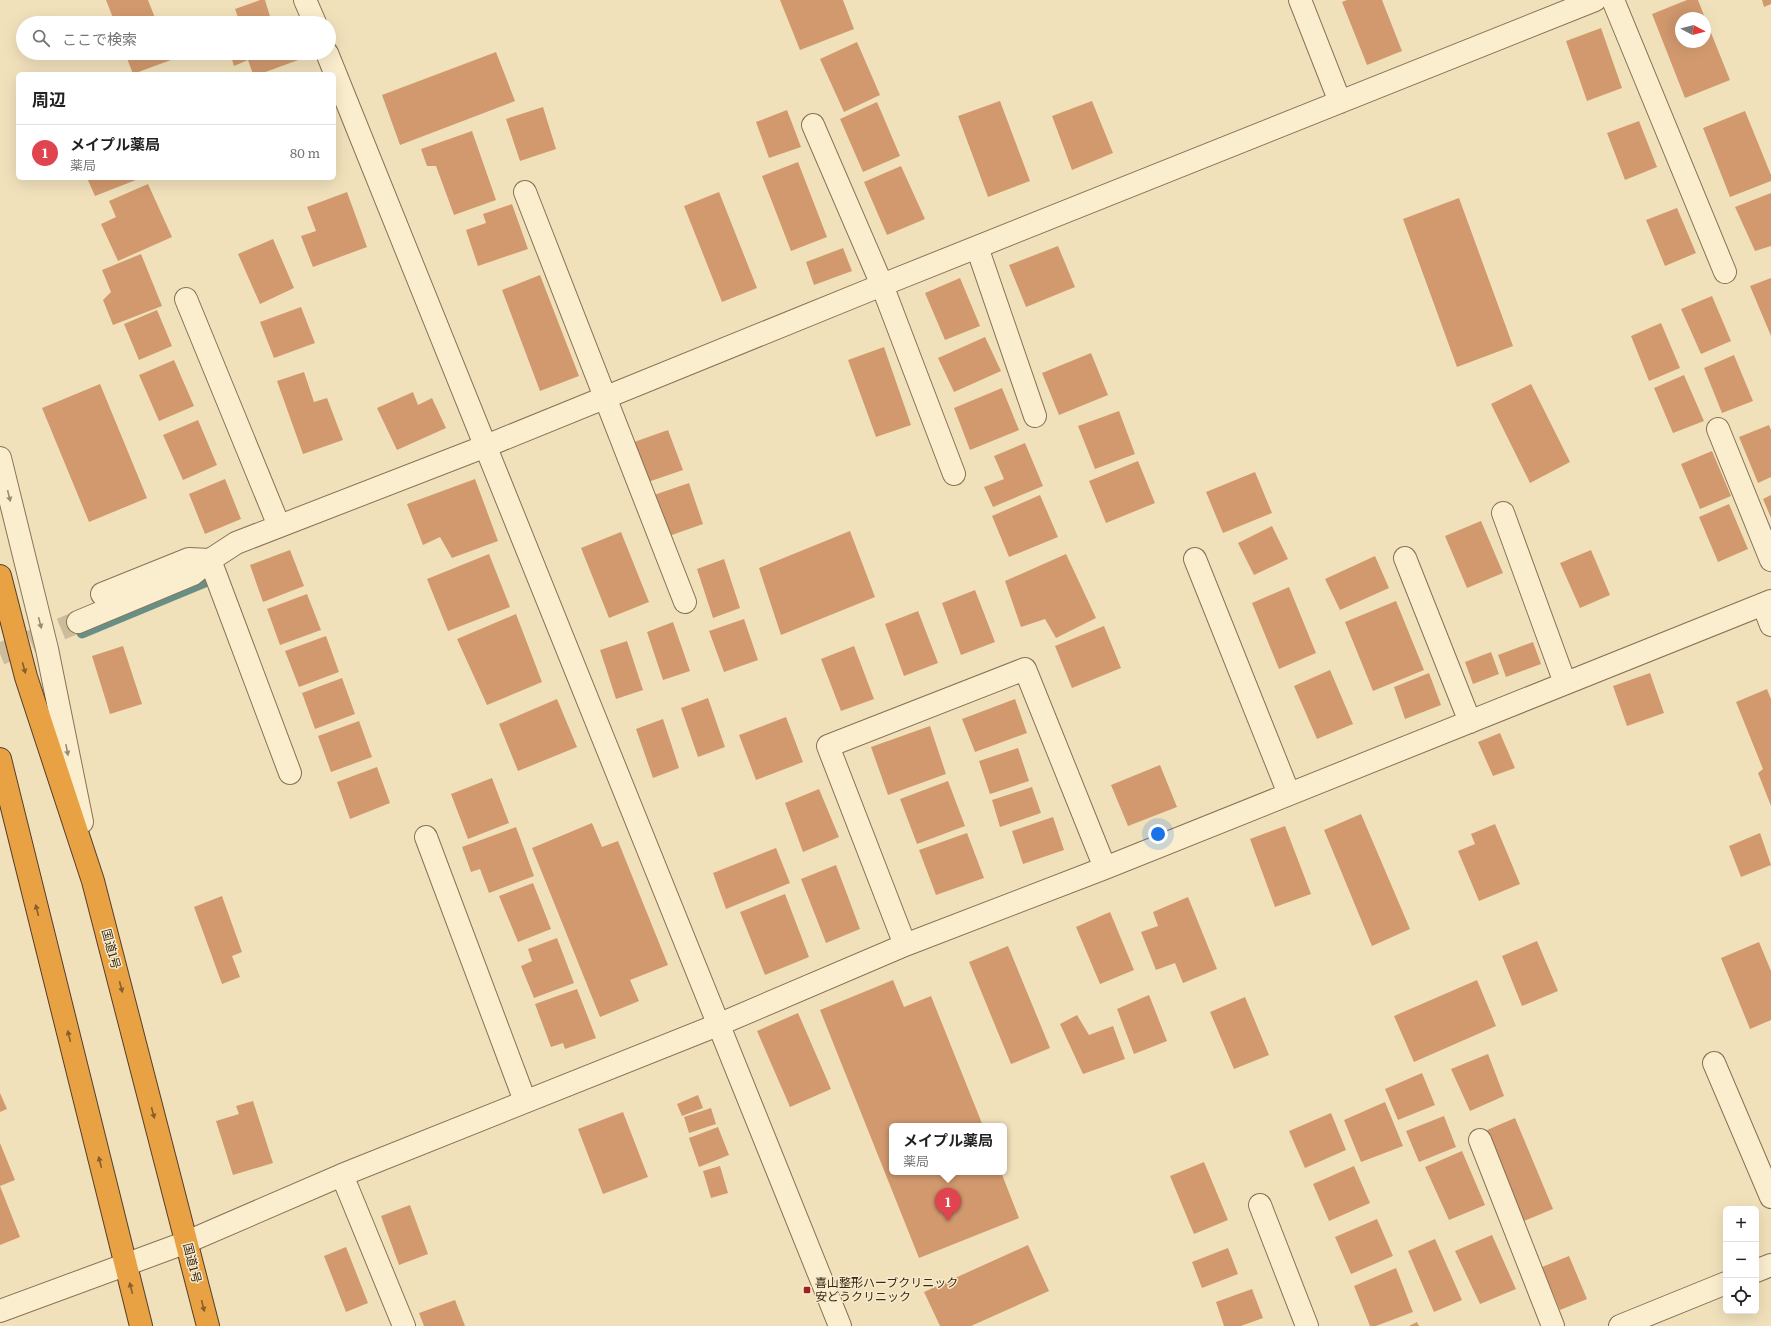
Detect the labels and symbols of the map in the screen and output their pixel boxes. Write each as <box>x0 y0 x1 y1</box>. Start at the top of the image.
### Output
north arrow <box>1675 12 1711 48</box>
one-way arrow <box>7 490 13 503</box>
one-way arrow <box>38 616 44 629</box>
one-way arrow <box>21 663 27 675</box>
one-way arrow <box>64 744 70 756</box>
your location <box>1148 824 1168 844</box>
one-way arrow <box>34 903 40 916</box>
street label: 国道1号 <box>98 927 126 971</box>
one-way arrow <box>118 981 124 993</box>
one-way arrow <box>65 1030 71 1042</box>
one-way arrow <box>151 1106 157 1119</box>
one-way arrow <box>97 1156 103 1168</box>
pin: 1 <box>935 1188 961 1221</box>
street label: 国道1号 <box>179 1241 207 1285</box>
place label: 喜山整形ハーブクリニック 安どうクリニック <box>815 1273 958 1305</box>
one-way arrow <box>128 1282 134 1294</box>
marker: 喜山整形ハーブクリニック 安どうクリニック <box>802 1285 812 1295</box>
one-way arrow <box>201 1300 207 1312</box>

